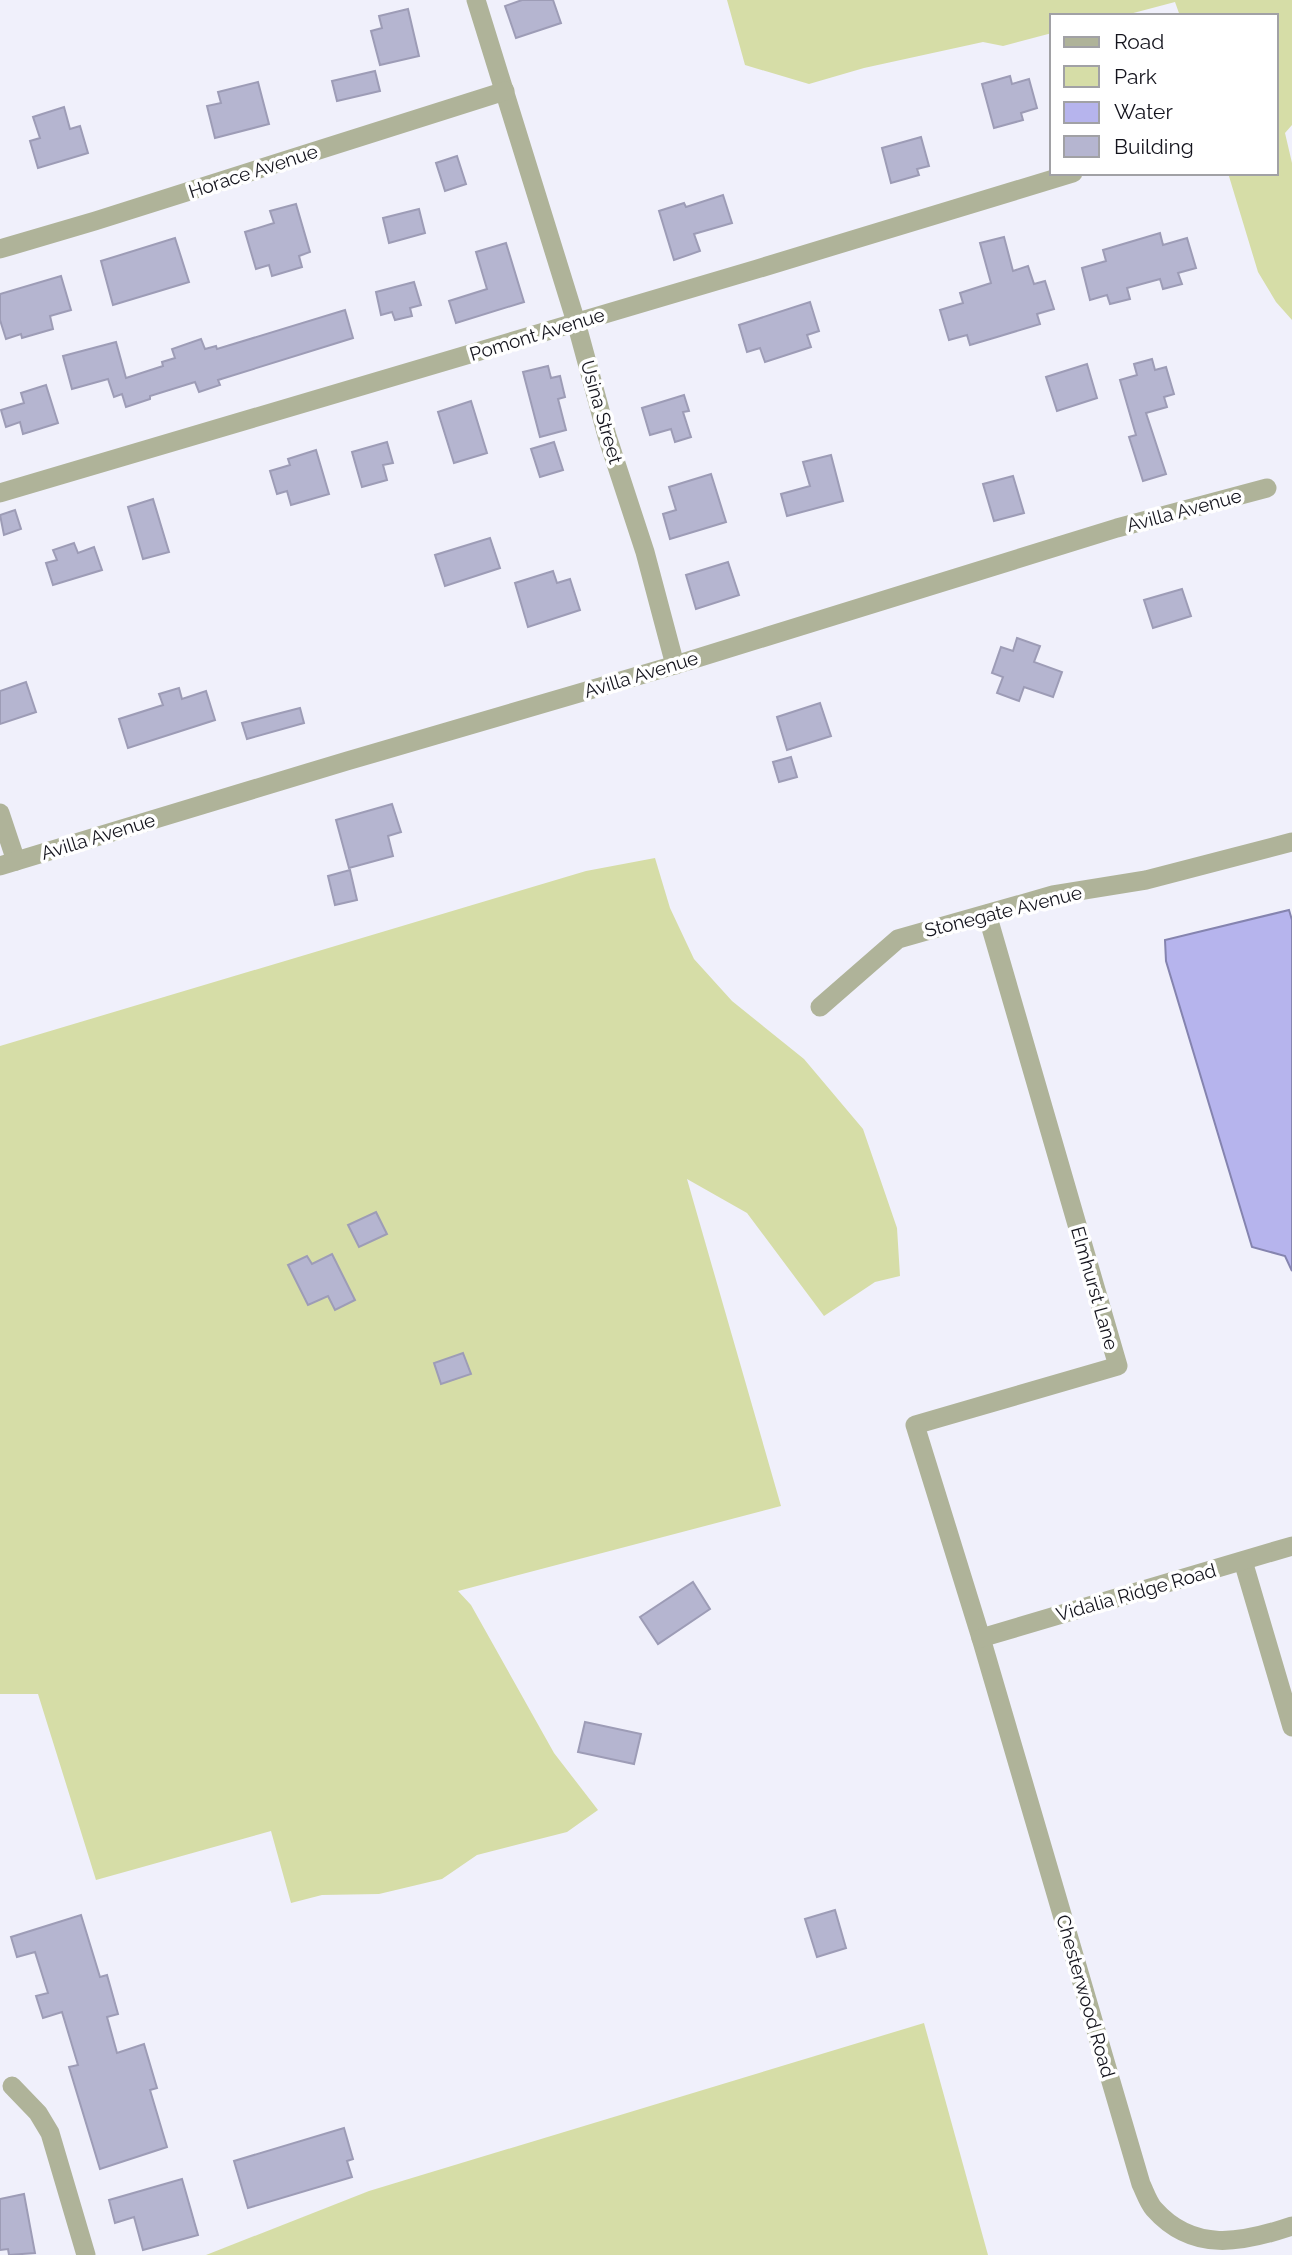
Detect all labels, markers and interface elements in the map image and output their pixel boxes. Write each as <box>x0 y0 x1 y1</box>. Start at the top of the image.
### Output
legend <box>1050 14 1278 175</box>
text: Road <box>1114 29 1164 54</box>
text: Park <box>1114 64 1157 89</box>
text: Water <box>1114 99 1173 124</box>
text: Building <box>1114 134 1194 159</box>
street label: Horace Avenue <box>186 140 320 202</box>
street label: Pomont Avenue <box>467 303 607 365</box>
street label: Usina Street <box>577 358 627 467</box>
street label: Avilla Avenue <box>1124 484 1244 536</box>
street label: Avilla Avenue <box>581 646 701 702</box>
street label: Avilla Avenue <box>38 808 158 864</box>
street label: Stonegate Avenue <box>922 881 1084 941</box>
street label: Elmhurst Lane <box>1067 1224 1123 1352</box>
street label: Vidalia Ridge Road <box>1054 1559 1218 1625</box>
street label: Chesterwood Road <box>1052 1912 1120 2080</box>

